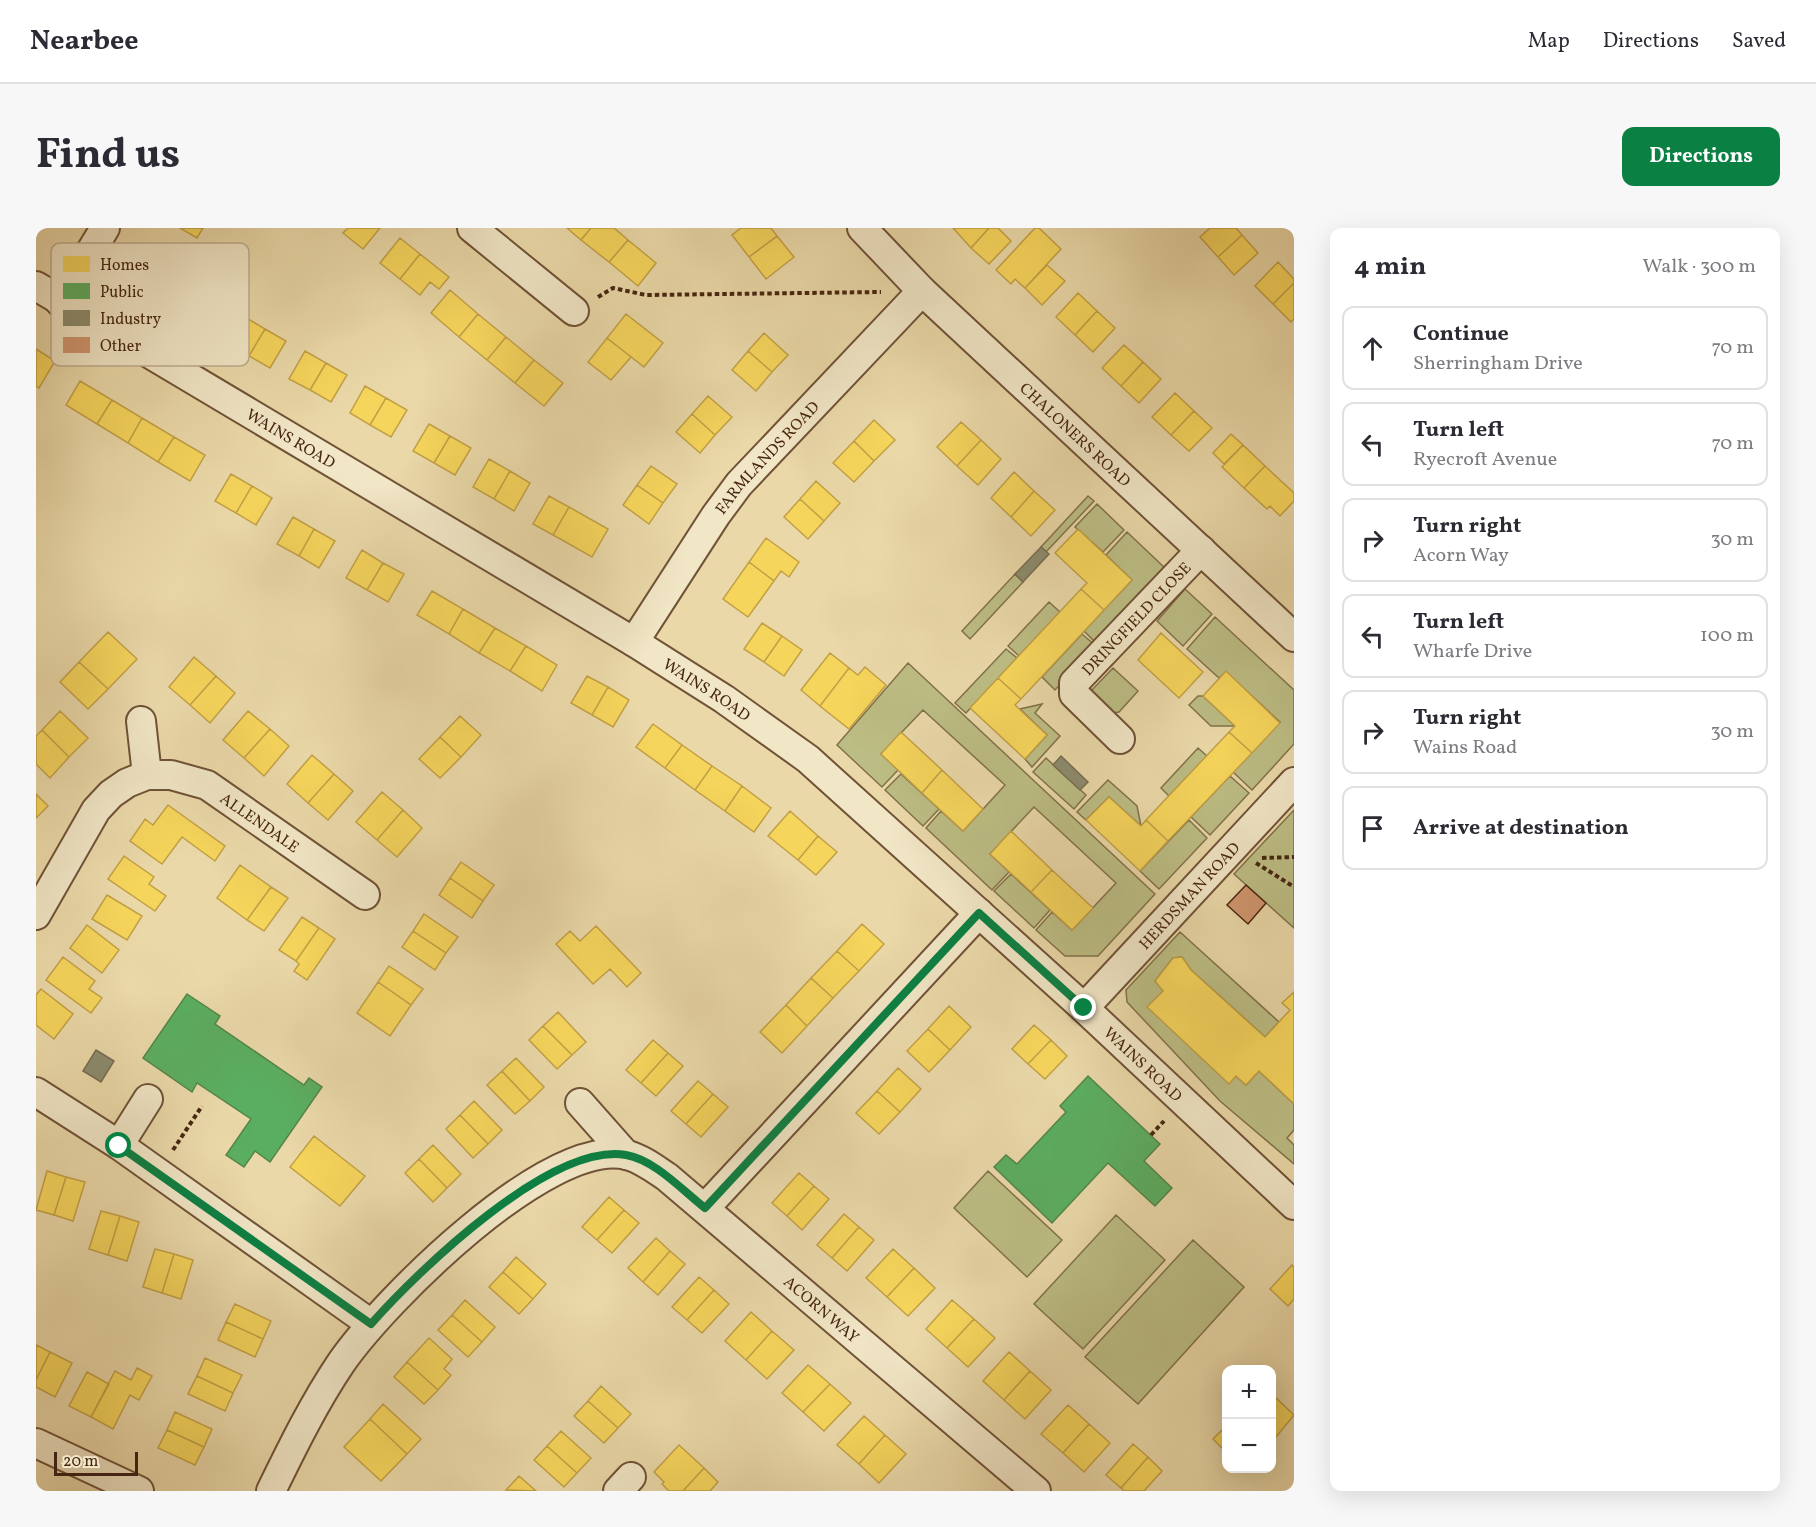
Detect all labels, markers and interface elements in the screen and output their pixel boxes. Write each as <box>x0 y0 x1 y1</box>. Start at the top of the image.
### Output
text: Nearbee <box>30 22 139 61</box>
text: Map <box>1528 27 1570 56</box>
text: Directions <box>1603 27 1699 56</box>
text: Saved <box>1732 27 1786 56</box>
text: Find us <box>36 127 180 186</box>
button: Directions <box>1622 127 1780 186</box>
legend <box>51 243 249 366</box>
text: 4 min <box>1354 249 1426 285</box>
text: Walk · 300 m <box>1643 253 1756 281</box>
text: Homes <box>100 255 149 277</box>
text: Public <box>100 282 144 304</box>
text: Industry <box>100 309 161 331</box>
text: Continue <box>1413 319 1509 350</box>
icon: ahead <box>1356 332 1389 365</box>
text: 70 m <box>1711 334 1754 362</box>
text: Other <box>100 336 141 358</box>
text: Sherringham Drive <box>1413 350 1583 378</box>
street label: CHALONERS ROAD <box>1014 378 1135 493</box>
street label: FARMLANDS ROAD <box>711 397 825 520</box>
street label: WAINS ROAD <box>241 404 339 475</box>
text: Turn left <box>1413 415 1504 446</box>
icon: left <box>1356 428 1389 461</box>
text: 70 m <box>1711 430 1754 458</box>
text: Ryecroft Avenue <box>1413 446 1557 474</box>
text: Turn right <box>1413 511 1521 542</box>
icon: right <box>1356 524 1389 557</box>
text: 30 m <box>1710 526 1754 554</box>
text: Acorn Way <box>1413 542 1509 570</box>
street label: DRINGFIELD CLOSE <box>1078 558 1197 681</box>
text: Turn left <box>1413 607 1504 638</box>
icon: left <box>1356 620 1389 653</box>
text: 100 m <box>1700 622 1754 650</box>
text: Wharfe Drive <box>1413 638 1532 666</box>
street label: WAINS ROAD <box>658 654 755 728</box>
text: Turn right <box>1413 703 1521 734</box>
icon: right <box>1356 716 1389 749</box>
text: 30 m <box>1710 718 1754 746</box>
text: Wains Road <box>1413 734 1517 762</box>
street label: ALLENDALE <box>215 788 303 859</box>
icon: arrive <box>1356 812 1389 845</box>
text: Arrive at destination <box>1413 813 1629 844</box>
street label: HERDSMAN ROAD <box>1135 838 1246 955</box>
route end <box>1070 994 1096 1020</box>
street label: WAINS ROAD <box>1098 1023 1187 1108</box>
route start <box>105 1132 131 1158</box>
street label: ACORN WAY <box>778 1272 863 1349</box>
map controls <box>1222 1365 1276 1473</box>
button: + <box>1222 1365 1276 1419</box>
button: − <box>1222 1419 1276 1473</box>
scale bar <box>54 1449 138 1476</box>
text: 20 m <box>63 1451 98 1473</box>

